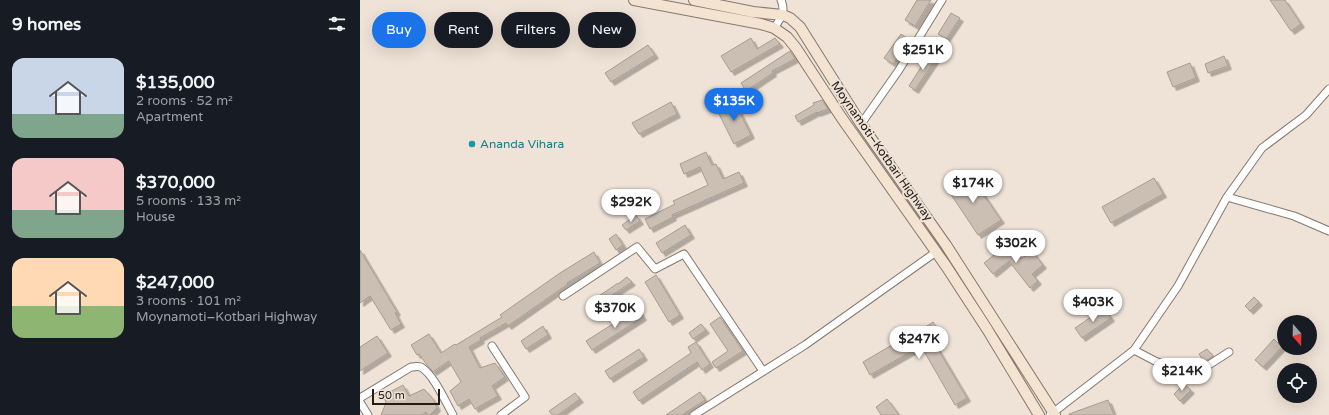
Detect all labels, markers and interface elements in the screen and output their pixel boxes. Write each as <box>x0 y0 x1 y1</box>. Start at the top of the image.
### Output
chip: Buy <box>372 12 426 48</box>
chip: Rent <box>434 12 493 48</box>
chip: Filters <box>501 12 570 48</box>
chip: New <box>578 12 636 48</box>
icon: filters <box>326 13 348 35</box>
text: 9 homes <box>12 14 81 35</box>
pin: $251K <box>895 37 951 71</box>
text: $251K <box>902 42 944 58</box>
text: $135,000 <box>136 72 215 93</box>
icon: home <box>44 74 92 122</box>
street label: Moynamoti–Kotbari Highway <box>828 78 936 224</box>
pin: $135K <box>706 88 762 122</box>
text: 2 rooms · 52 m² <box>136 93 233 109</box>
text: $135K <box>713 93 755 109</box>
text: Apartment <box>136 109 203 125</box>
place label: Ananda Vihara <box>480 137 564 151</box>
marker: Ananda Vihara <box>467 139 477 149</box>
pin: $174K <box>945 170 1001 204</box>
text: $370,000 <box>136 172 215 193</box>
icon: home <box>44 174 92 222</box>
text: $174K <box>952 175 994 191</box>
pin: $292K <box>603 189 659 223</box>
text: 5 rooms · 133 m² <box>136 193 241 209</box>
text: $292K <box>610 194 652 210</box>
text: House <box>136 209 175 225</box>
pin: $302K <box>988 230 1044 264</box>
text: $302K <box>995 235 1037 251</box>
text: $247,000 <box>136 272 214 293</box>
icon: home <box>44 274 92 322</box>
pin: $403K <box>1065 289 1121 323</box>
text: 3 rooms · 101 m² <box>136 293 241 309</box>
text: $403K <box>1072 294 1114 310</box>
pin: $370K <box>587 295 643 329</box>
text: $370K <box>594 300 636 316</box>
text: Moynamoti–Kotbari Highway <box>136 309 317 325</box>
north arrow <box>1277 315 1317 355</box>
map controls <box>1277 315 1317 403</box>
pin: $247K <box>891 326 947 360</box>
text: $247K <box>898 331 940 347</box>
pin: $214K <box>1154 358 1210 392</box>
text: $214K <box>1161 363 1203 379</box>
button: locate <box>1277 363 1317 403</box>
scale bar <box>372 387 440 406</box>
text: 50 m <box>378 389 405 402</box>

